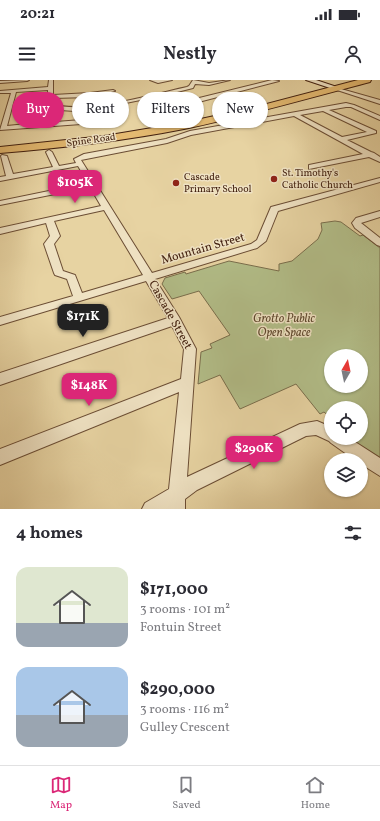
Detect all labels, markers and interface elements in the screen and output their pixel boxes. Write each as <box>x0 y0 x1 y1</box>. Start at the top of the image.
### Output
text: 20:21 <box>20 4 55 25</box>
text: Nestly <box>163 42 217 67</box>
icon: menu <box>16 43 38 65</box>
icon: person <box>342 43 364 65</box>
chip: Buy <box>12 92 64 128</box>
chip: Rent <box>72 92 129 128</box>
chip: Filters <box>137 92 204 128</box>
chip: New <box>212 92 268 128</box>
street label: Spine Road <box>65 130 117 150</box>
place label: St. Timothy's Catholic Church <box>282 166 353 192</box>
pin: $105K <box>47 170 103 204</box>
place label: Cascade Primary School <box>184 170 251 196</box>
text: $105K <box>57 174 93 192</box>
marker: St. Timothy's Catholic Church <box>269 174 279 184</box>
marker: Cascade Primary School <box>171 178 181 188</box>
street label: Mountain Street <box>159 229 247 269</box>
street label: Cascade Street <box>144 278 196 352</box>
pin: $171K <box>55 304 111 338</box>
text: $171K <box>66 308 100 326</box>
park label: Grotto Public Open Space <box>253 311 316 341</box>
north arrow <box>324 349 368 393</box>
map controls <box>324 349 368 497</box>
pin: $148K <box>61 373 117 407</box>
text: $148K <box>71 377 107 395</box>
button: locate <box>324 401 368 445</box>
pin: $290K <box>226 436 282 470</box>
text: $290K <box>235 440 273 458</box>
button: layers <box>324 453 368 497</box>
text: 4 homes <box>16 522 83 545</box>
icon: filters <box>342 522 364 544</box>
text: $171,000 <box>140 578 208 601</box>
icon: home <box>48 583 96 631</box>
text: 3 rooms · 101 m² <box>140 601 230 619</box>
text: Fontuin Street <box>140 619 222 637</box>
text: $290,000 <box>140 678 215 701</box>
icon: home <box>48 683 96 731</box>
text: 3 rooms · 116 m² <box>140 701 229 719</box>
text: Gulley Crescent <box>140 719 230 737</box>
tab: Map <box>50 774 72 813</box>
tab: Saved <box>172 774 201 813</box>
tab: Home <box>301 774 330 813</box>

